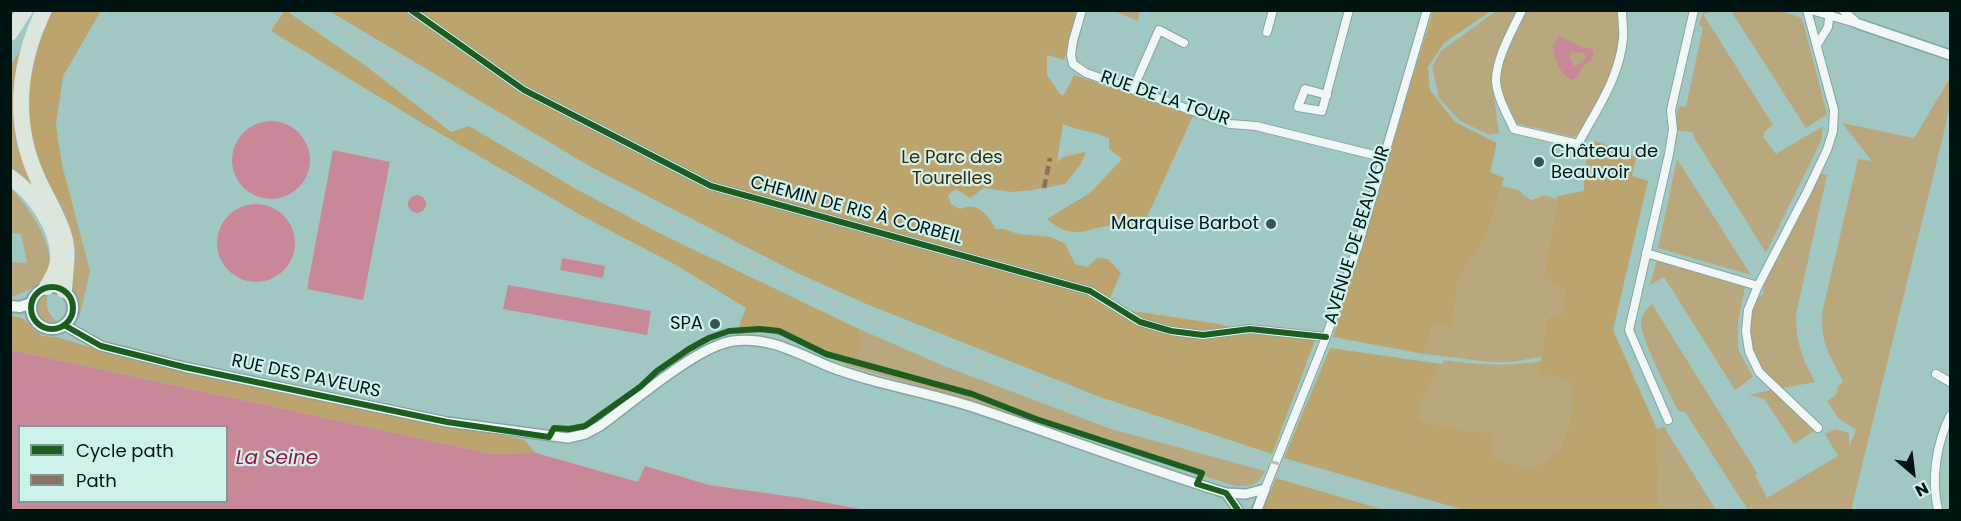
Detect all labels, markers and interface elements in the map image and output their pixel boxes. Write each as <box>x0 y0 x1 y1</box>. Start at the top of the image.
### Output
street label: RUE DE LA TOUR <box>1097 67 1233 131</box>
place label: Château de Beauvoir <box>1551 141 1658 184</box>
street label: AVENUE DE BEAUVOIR <box>1321 143 1395 327</box>
park label: Le Parc des Tourelles <box>901 147 1003 190</box>
marker: Château de Beauvoir <box>1532 155 1546 169</box>
street label: CHEMIN DE RIS À CORBEIL <box>747 172 965 250</box>
place label: Marquise Barbot <box>1111 213 1259 235</box>
marker: Marquise Barbot <box>1264 217 1278 231</box>
place label: SPA <box>670 313 703 335</box>
marker: SPA <box>708 317 722 331</box>
street label: RUE DES PAVEURS <box>229 351 383 403</box>
legend <box>18 425 228 503</box>
text: Cycle path <box>76 438 174 463</box>
north arrow <box>1883 443 1943 503</box>
water label: La Seine <box>236 447 318 471</box>
text: Path <box>76 468 117 493</box>
text: N <box>1911 476 1932 502</box>

